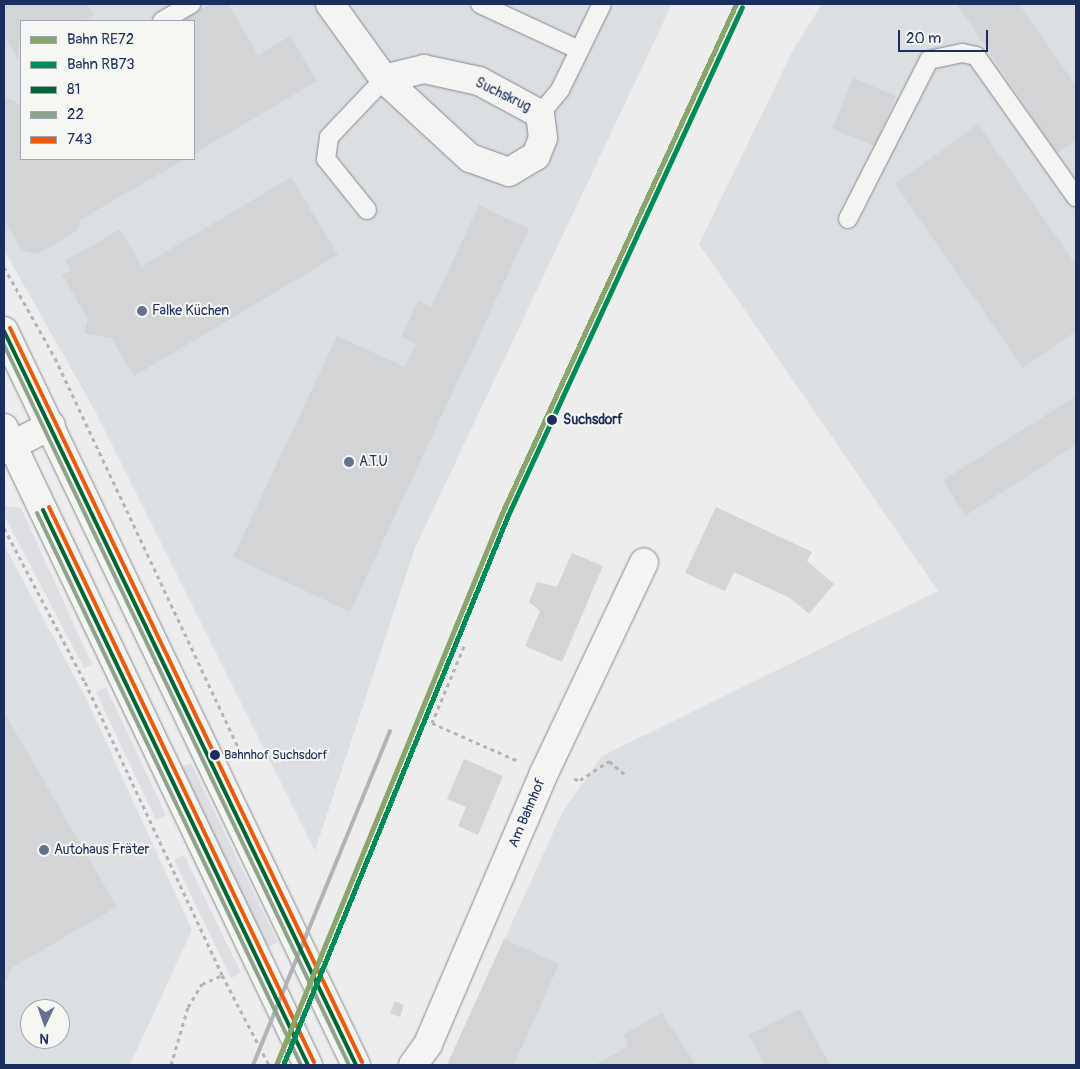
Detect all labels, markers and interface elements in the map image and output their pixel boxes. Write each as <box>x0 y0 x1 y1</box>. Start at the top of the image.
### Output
legend <box>20 20 195 160</box>
scale bar <box>900 20 990 52</box>
text: 20 m <box>906 29 941 48</box>
text: Bahn RE72 <box>67 30 134 49</box>
text: Bahn RB73 <box>67 55 135 74</box>
street label: Suchskrug <box>472 74 534 116</box>
text: 81 <box>67 80 80 99</box>
text: 22 <box>67 105 84 124</box>
text: 743 <box>67 130 92 149</box>
place label: Falke Küchen <box>152 303 229 319</box>
marker: Falke Küchen <box>136 305 148 317</box>
place label: Suchsdorf <box>563 412 623 428</box>
marker: Suchsdorf <box>545 413 559 427</box>
place label: A.T.U <box>359 454 388 470</box>
marker: A.T.U <box>343 456 355 468</box>
place label: Bahnhof Suchsdorf <box>224 747 328 763</box>
marker: Bahnhof Suchsdorf <box>210 750 220 760</box>
street label: Am Bahnhof <box>505 776 549 850</box>
place label: Autohaus Fräter <box>54 842 149 858</box>
marker: Autohaus Fräter <box>38 844 50 856</box>
north arrow <box>20 999 70 1049</box>
text: N <box>39 1030 49 1047</box>

